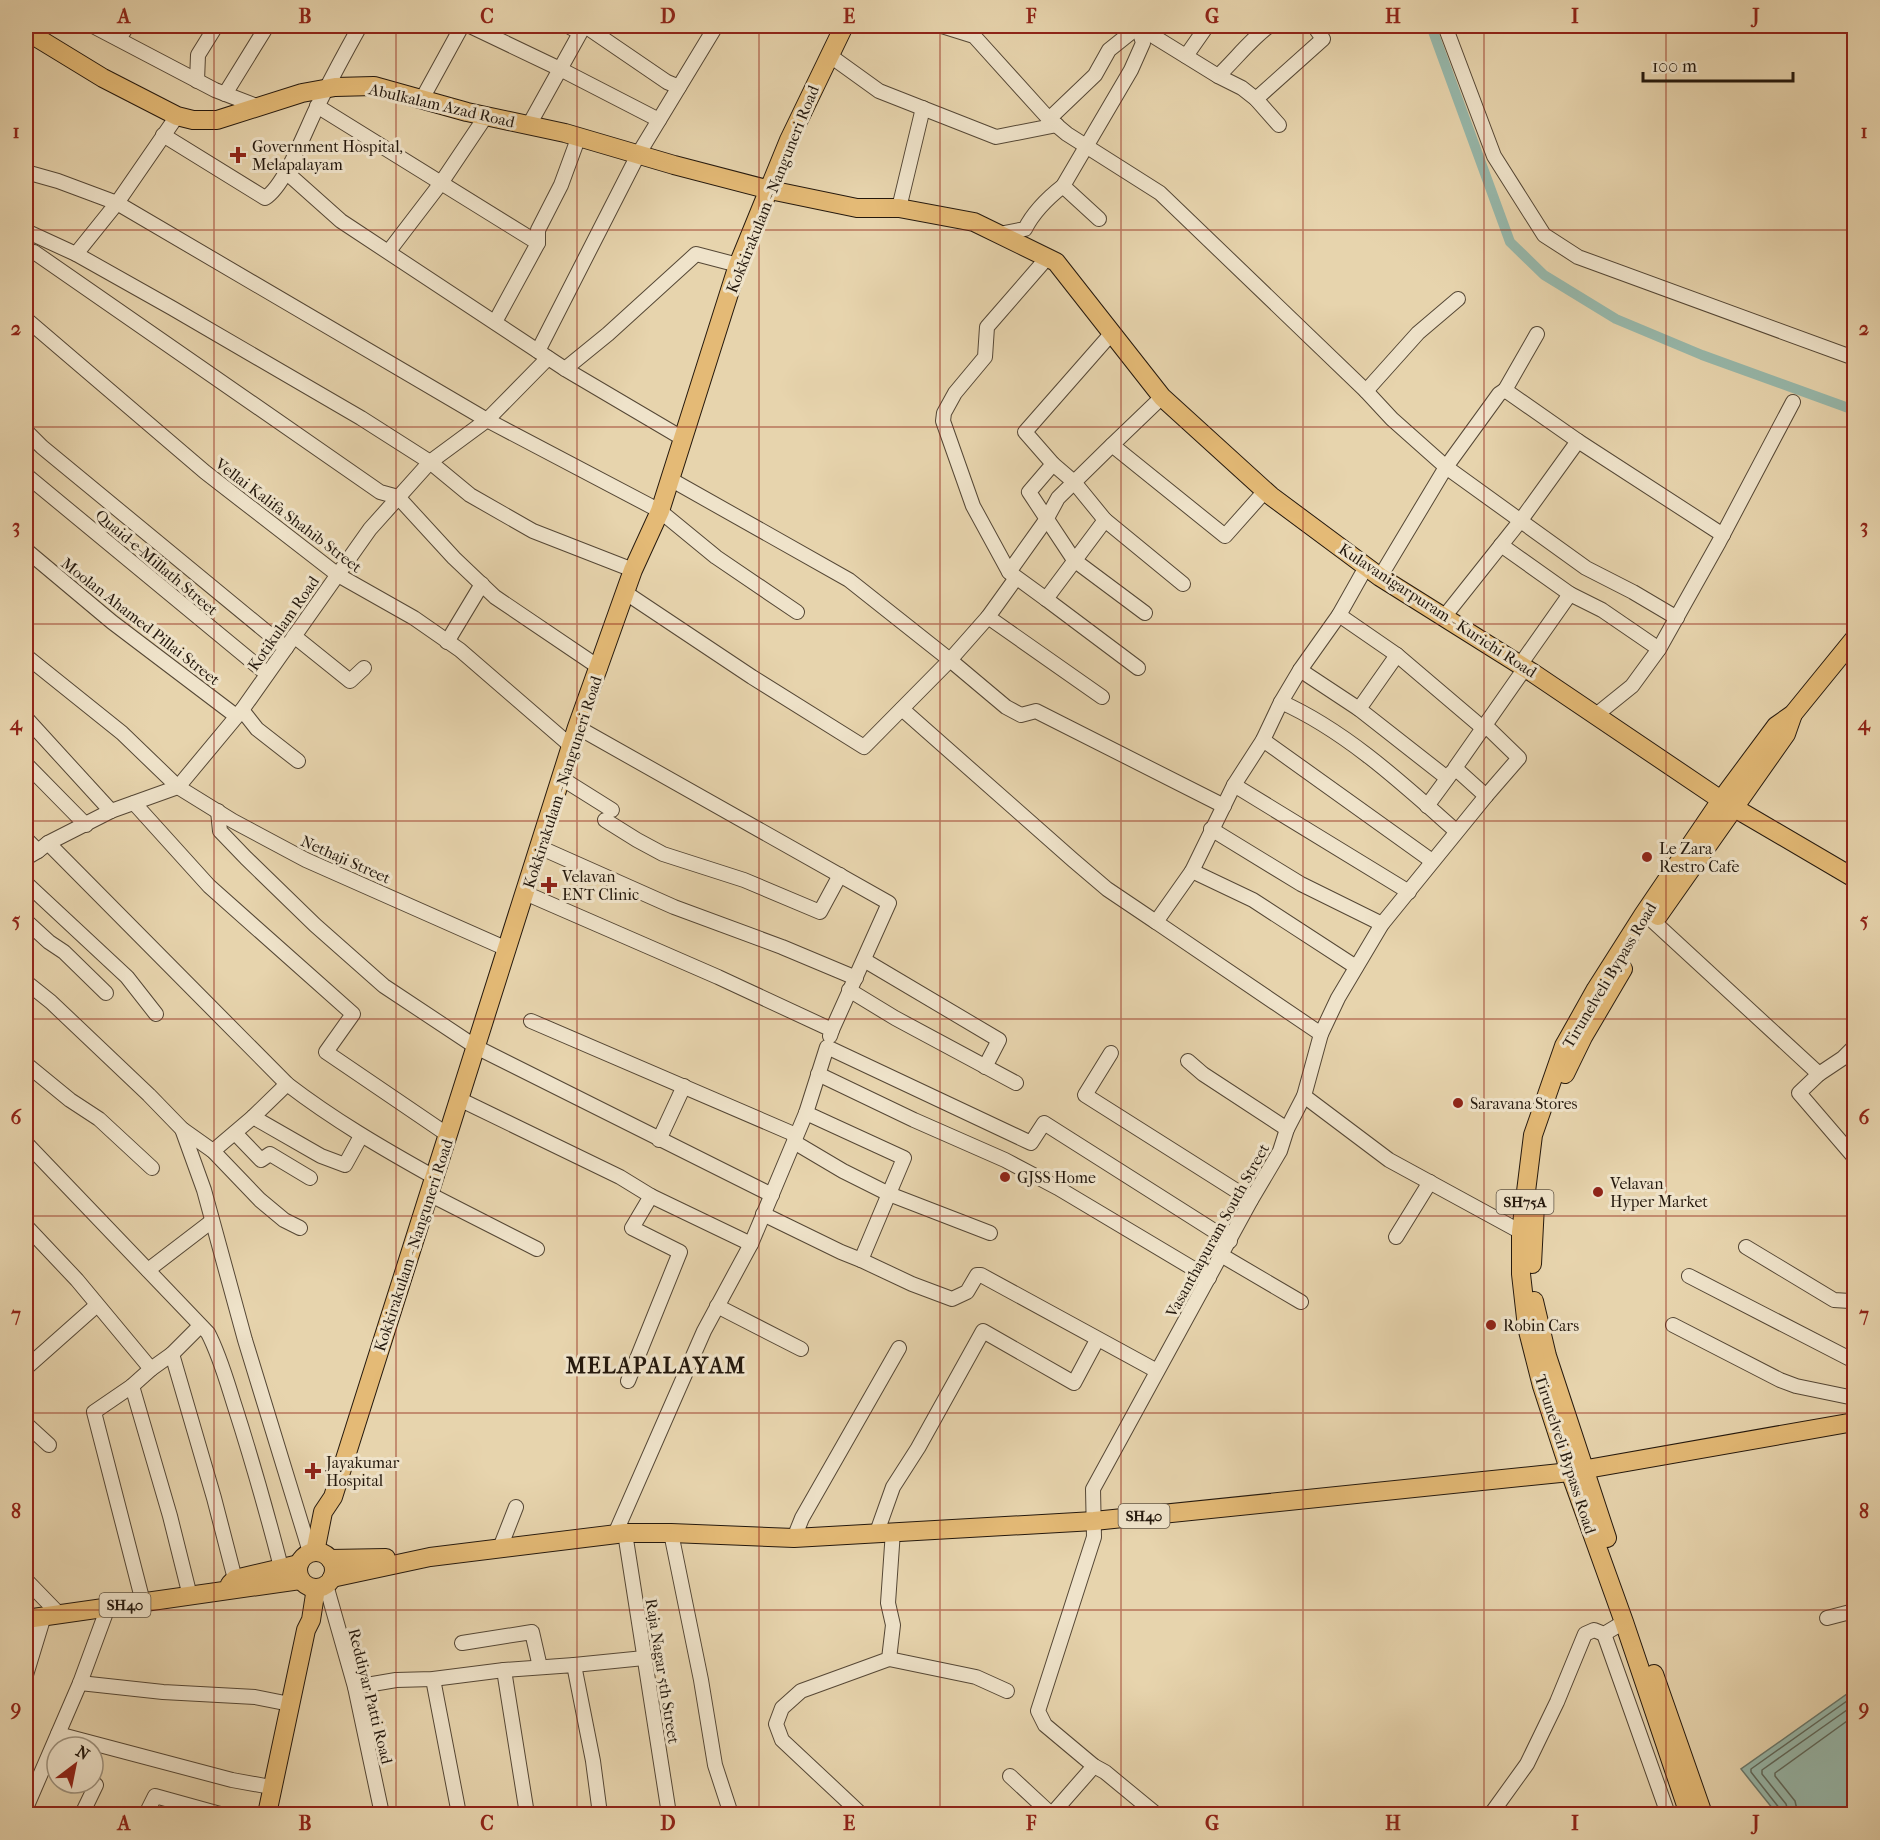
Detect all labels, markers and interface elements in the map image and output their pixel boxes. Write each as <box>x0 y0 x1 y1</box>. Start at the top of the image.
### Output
text: A <box>116 5 132 28</box>
text: B <box>298 5 312 28</box>
text: C <box>480 5 494 28</box>
text: D <box>660 5 676 28</box>
text: E <box>843 5 855 28</box>
text: F <box>1025 5 1037 28</box>
text: G <box>1205 5 1219 28</box>
text: H <box>1385 5 1401 28</box>
text: I <box>1571 5 1579 28</box>
text: J <box>1750 5 1760 28</box>
scale bar <box>1643 45 1793 83</box>
text: 100 m <box>1652 56 1697 77</box>
street label: Abulkalam Azad Road <box>366 79 517 132</box>
street label: Kokkirakulam - Nanguneri Road <box>722 82 823 296</box>
text: 1 <box>12 120 20 143</box>
text: 1 <box>1860 120 1868 143</box>
place label: Government Hospital, Melapalayam <box>252 137 403 174</box>
marker: Government Hospital, Melapalayam <box>229 146 247 164</box>
text: 2 <box>11 317 21 340</box>
text: 2 <box>1859 317 1869 340</box>
street label: Vellai Kalifa Shahib Street <box>211 453 366 577</box>
street label: Quaid-e-Millath Street <box>91 506 222 619</box>
text: 3 <box>12 515 20 538</box>
text: 3 <box>1860 515 1868 538</box>
street label: Kulavanigarpuram - Kurichi Road <box>1335 539 1540 682</box>
street label: Moolan Ahamed Pillai Street <box>58 554 224 689</box>
street label: Kotikulam Road <box>244 572 323 674</box>
street label: Kokkirakulam - Nanguneri Road <box>519 673 606 891</box>
text: 4 <box>9 712 23 736</box>
text: 4 <box>1857 712 1871 736</box>
street label: Nethaji Street <box>298 831 394 888</box>
place label: Le Zara Restro Cafe <box>1659 839 1739 876</box>
marker: Le Zara Restro Cafe <box>1640 850 1654 864</box>
place label: Velavan ENT Clinic <box>561 867 639 904</box>
marker: Velavan ENT Clinic <box>540 876 558 894</box>
street label: Tirunelveli Bypass Road <box>1558 899 1661 1051</box>
text: 5 <box>12 909 21 932</box>
text: 5 <box>1860 909 1869 932</box>
place label: Saravana Stores <box>1470 1094 1578 1113</box>
marker: Saravana Stores <box>1451 1096 1465 1110</box>
text: 6 <box>11 1106 23 1129</box>
text: 6 <box>1859 1106 1871 1129</box>
street label: Kokkirakulam - Nanguneri Road <box>370 1136 457 1354</box>
street label: Vasanthapuram South Street <box>1161 1140 1273 1321</box>
place label: GJSS Home <box>1017 1168 1096 1187</box>
marker: GJSS Home <box>998 1170 1012 1184</box>
place label: Velavan Hyper Market <box>1609 1174 1708 1211</box>
marker: Velavan Hyper Market <box>1591 1185 1605 1199</box>
road number: SH75A <box>1496 1190 1553 1214</box>
text: 7 <box>10 1303 21 1326</box>
text: 7 <box>1858 1303 1869 1326</box>
place label: Robin Cars <box>1503 1316 1579 1335</box>
marker: Robin Cars <box>1484 1318 1498 1332</box>
district label: MELAPALAYAM <box>565 1353 746 1379</box>
street label: Tirunelveli Bypass Road <box>1531 1372 1600 1536</box>
place label: Jayakumar Hospital <box>324 1453 400 1490</box>
marker: Jayakumar Hospital <box>304 1462 322 1480</box>
text: 8 <box>11 1500 21 1523</box>
text: 8 <box>1859 1500 1869 1523</box>
road number: SH40 <box>1118 1504 1170 1528</box>
road number: SH40 <box>100 1593 150 1617</box>
street label: Raja Nagar 5th Street <box>642 1597 683 1745</box>
street label: Reddiyar Patti Road <box>344 1626 397 1766</box>
text: 9 <box>10 1697 21 1720</box>
text: 9 <box>1858 1697 1869 1720</box>
north arrow <box>45 1735 105 1795</box>
text: N <box>73 1741 94 1764</box>
text: A <box>116 1812 132 1835</box>
text: B <box>298 1812 312 1835</box>
text: C <box>480 1812 494 1835</box>
text: D <box>660 1812 676 1835</box>
text: E <box>843 1812 855 1835</box>
text: F <box>1025 1812 1037 1835</box>
text: G <box>1205 1812 1219 1835</box>
text: H <box>1385 1812 1401 1835</box>
text: I <box>1571 1812 1579 1835</box>
text: J <box>1750 1812 1760 1835</box>

